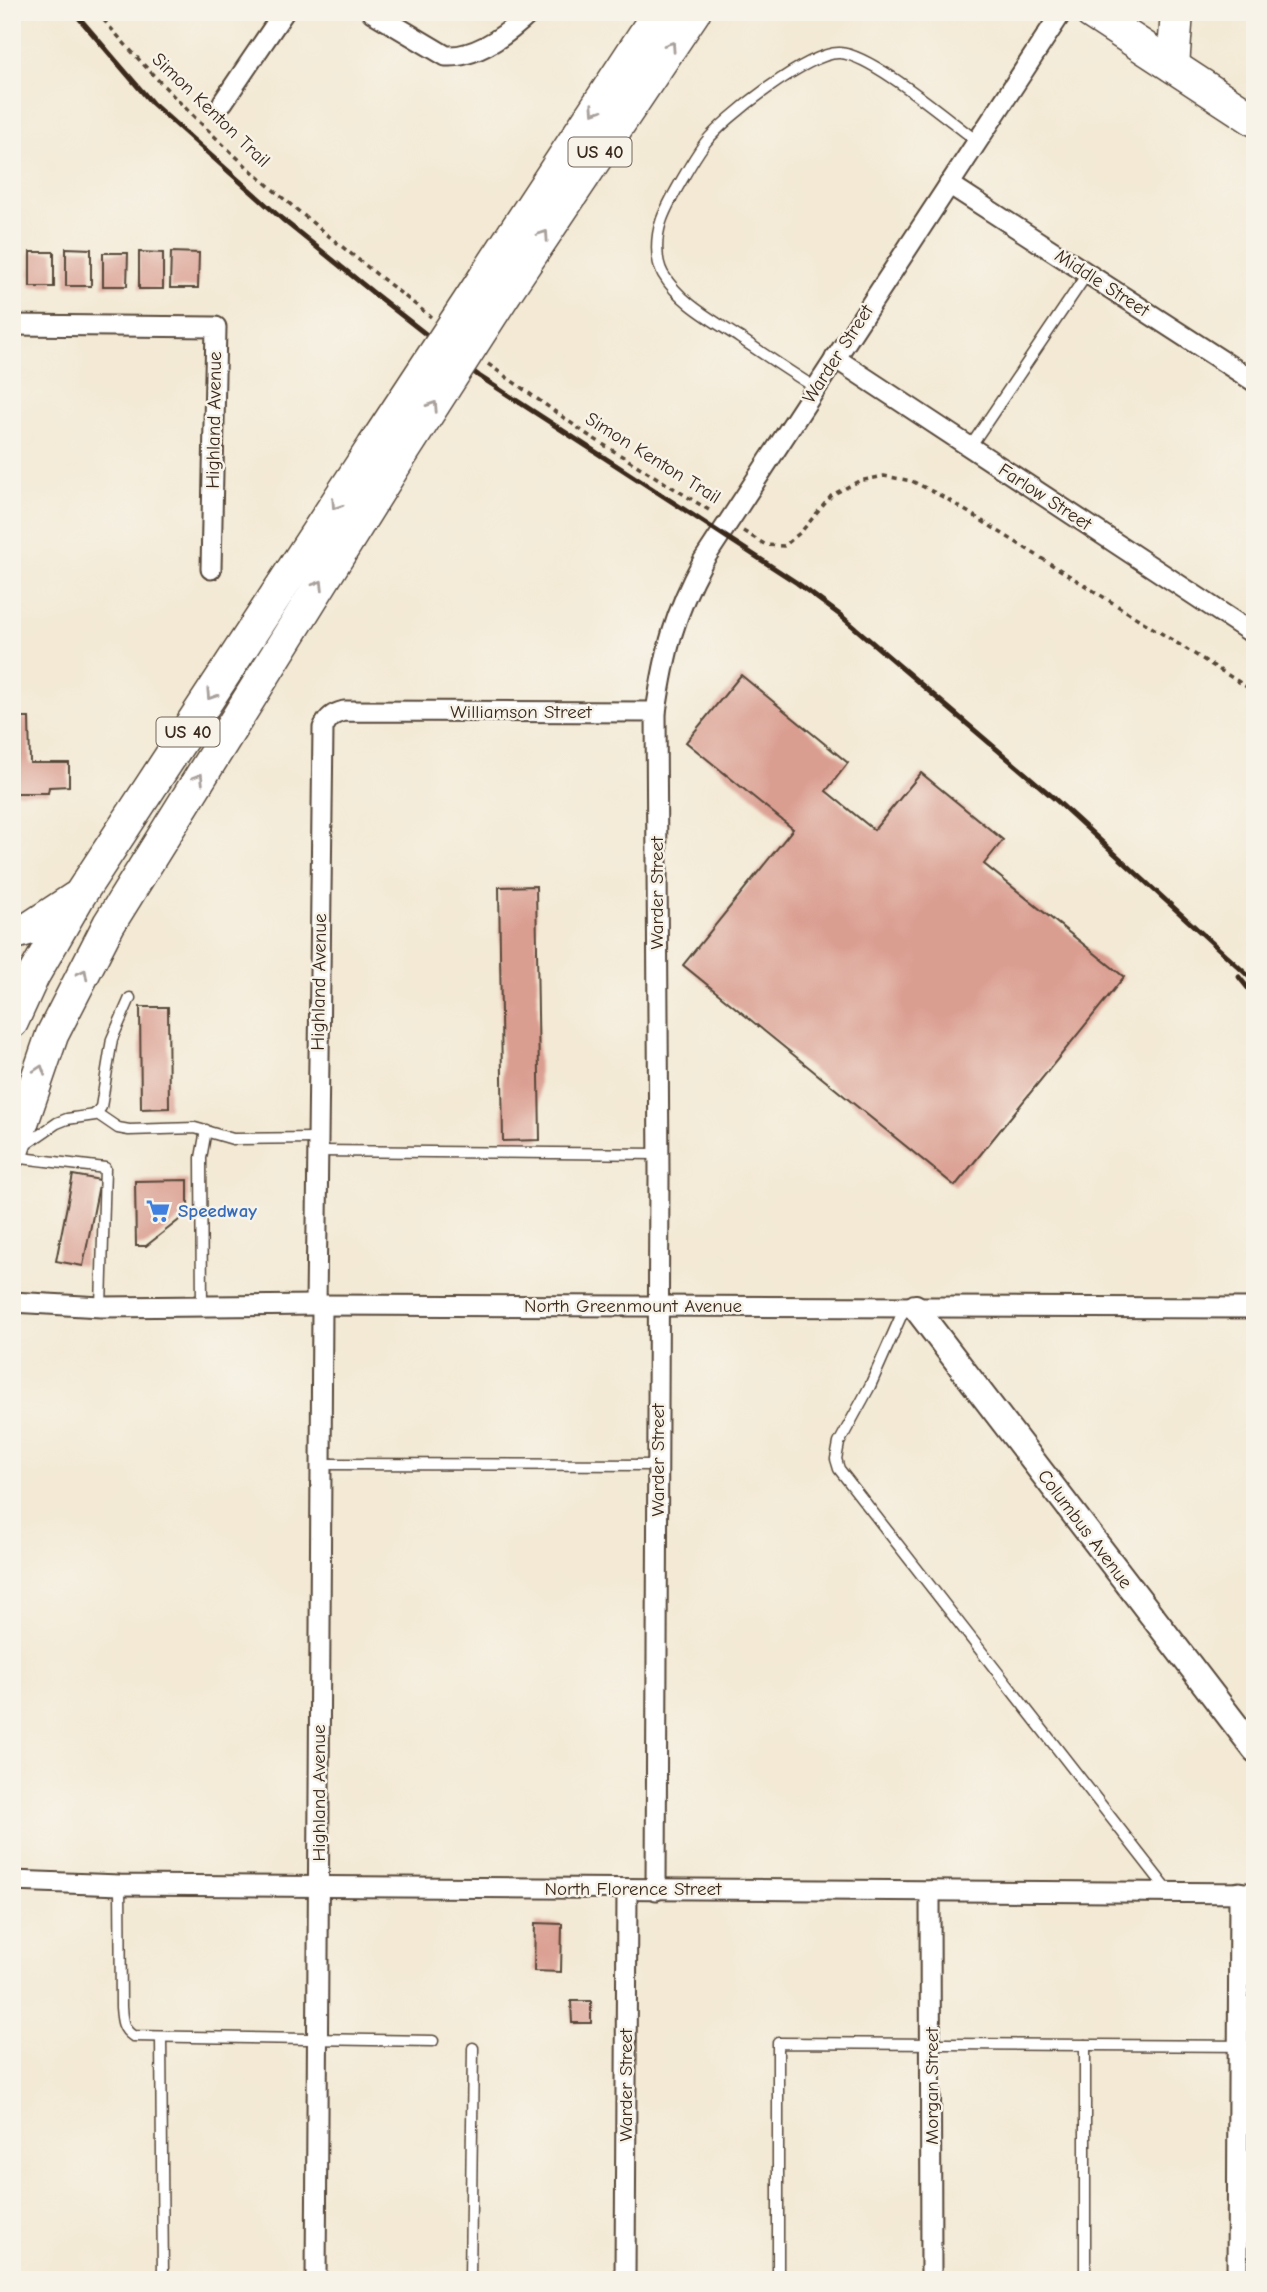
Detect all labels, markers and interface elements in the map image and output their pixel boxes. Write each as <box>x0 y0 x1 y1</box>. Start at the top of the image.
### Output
one-way arrow <box>663 41 676 54</box>
street label: Simon Kenton Trail <box>148 48 274 172</box>
one-way arrow <box>590 102 603 115</box>
road number: US 40 <box>568 138 632 167</box>
one-way arrow <box>536 230 549 243</box>
street label: Middle Street <box>1051 244 1154 322</box>
street label: Warder Street <box>798 300 878 407</box>
street label: Highland Avenue <box>202 351 226 489</box>
one-way arrow <box>425 400 438 413</box>
street label: Simon Kenton Trail <box>581 408 725 508</box>
street label: Farlow Street <box>994 459 1096 536</box>
one-way arrow <box>331 497 344 510</box>
one-way arrow <box>311 580 324 593</box>
one-way arrow <box>207 688 220 701</box>
street label: Williamson Street <box>450 701 592 723</box>
road number: US 40 <box>156 718 220 746</box>
one-way arrow <box>190 773 203 786</box>
street label: Warder Street <box>646 836 668 950</box>
street label: Highland Avenue <box>307 913 331 1051</box>
one-way arrow <box>75 969 89 981</box>
one-way arrow <box>32 1064 46 1077</box>
supermarket icon: Speedway <box>144 1197 172 1225</box>
place label: Speedway <box>178 1200 257 1222</box>
street label: North Greenmount Avenue <box>524 1295 742 1317</box>
street label: Warder Street <box>647 1403 669 1517</box>
street label: Columbus Avenue <box>1033 1465 1137 1593</box>
street label: Highland Avenue <box>308 1724 330 1862</box>
street label: North Florence Street <box>544 1878 722 1900</box>
street label: Morgan Street <box>921 2027 943 2145</box>
street label: Warder Street <box>615 2028 637 2142</box>

